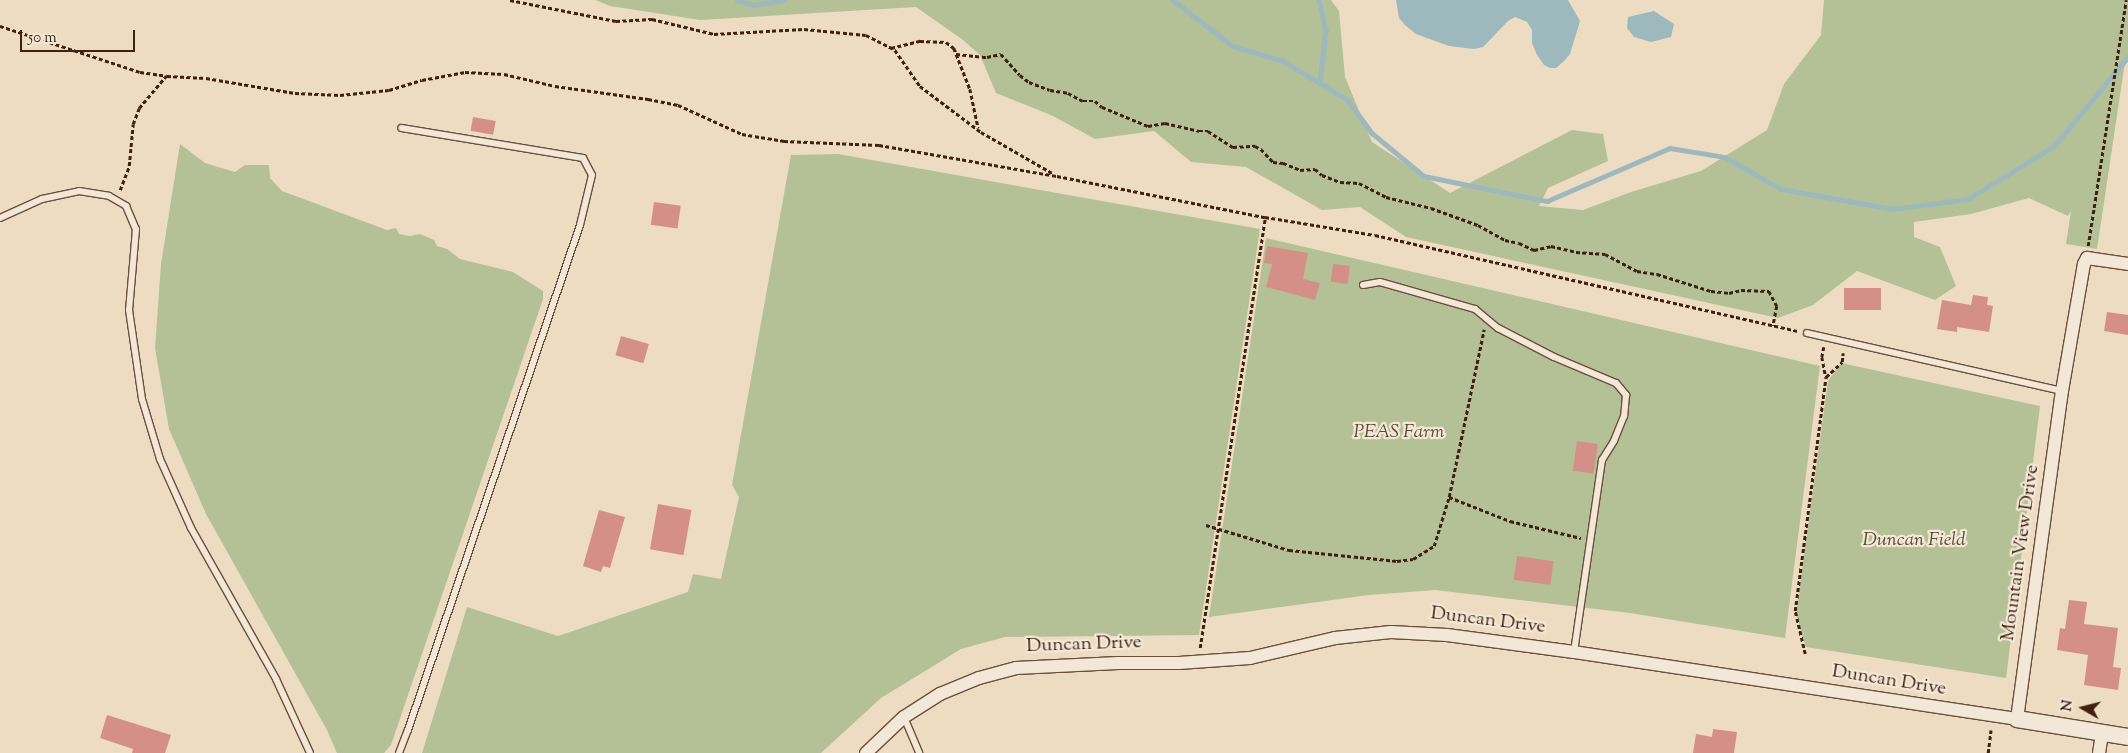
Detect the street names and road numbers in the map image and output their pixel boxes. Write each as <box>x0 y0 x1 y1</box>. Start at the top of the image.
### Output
street label: Mountain View Drive <box>1997 464 2045 642</box>
street label: Duncan Drive <box>1429 603 1547 639</box>
street label: Duncan Drive <box>1026 632 1142 658</box>
street label: Duncan Drive <box>1830 661 1948 701</box>

